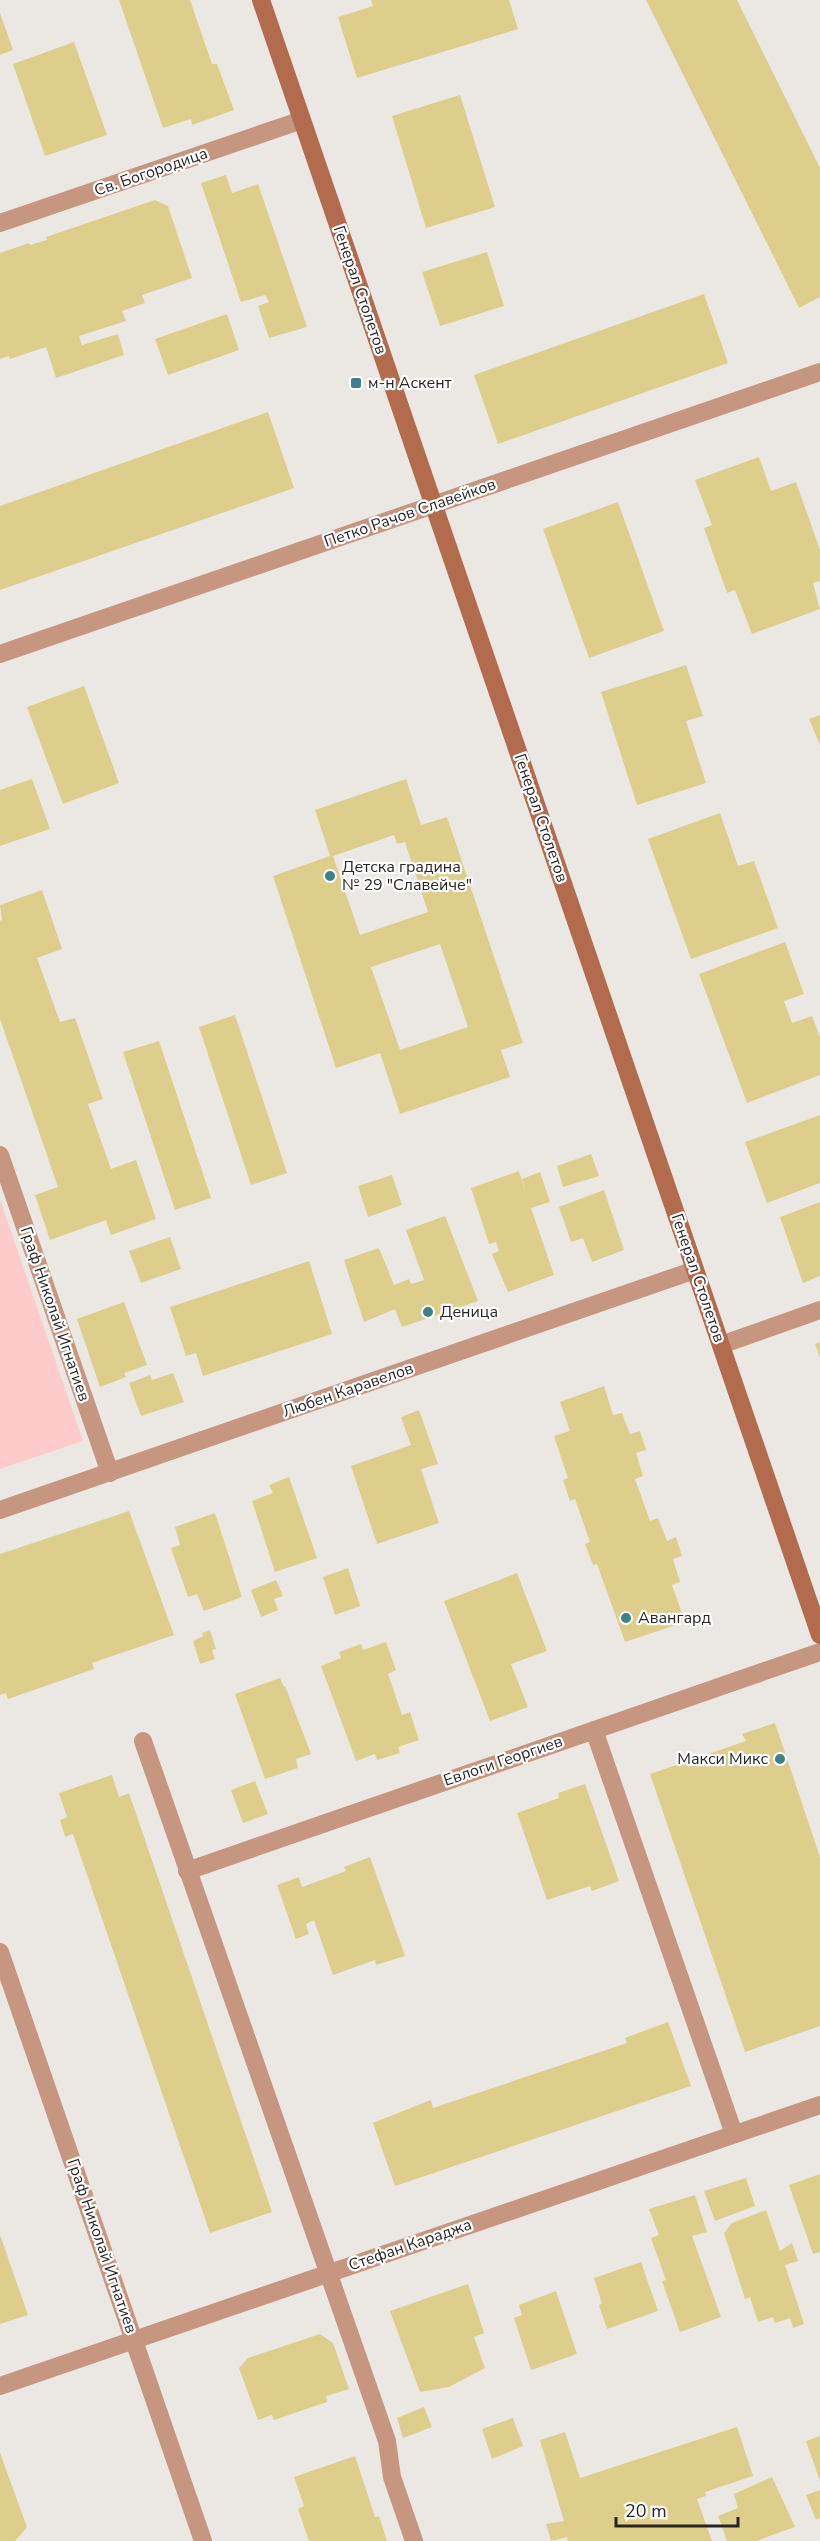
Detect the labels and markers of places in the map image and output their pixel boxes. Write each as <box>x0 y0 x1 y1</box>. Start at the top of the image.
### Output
place label: м-н Аскент <box>368 372 453 394</box>
marker: м-н Аскент <box>349 376 363 390</box>
place label: Детска градина № 29 "Славейче" <box>342 856 472 896</box>
marker: Детска градина № 29 "Славейче" <box>323 869 337 883</box>
place label: Деница <box>440 1301 498 1323</box>
marker: Деница <box>421 1305 435 1319</box>
place label: Авангард <box>638 1607 712 1629</box>
marker: Авангард <box>619 1611 633 1625</box>
place label: Макси Микс <box>677 1748 768 1770</box>
marker: Макси Микс <box>773 1752 787 1766</box>

